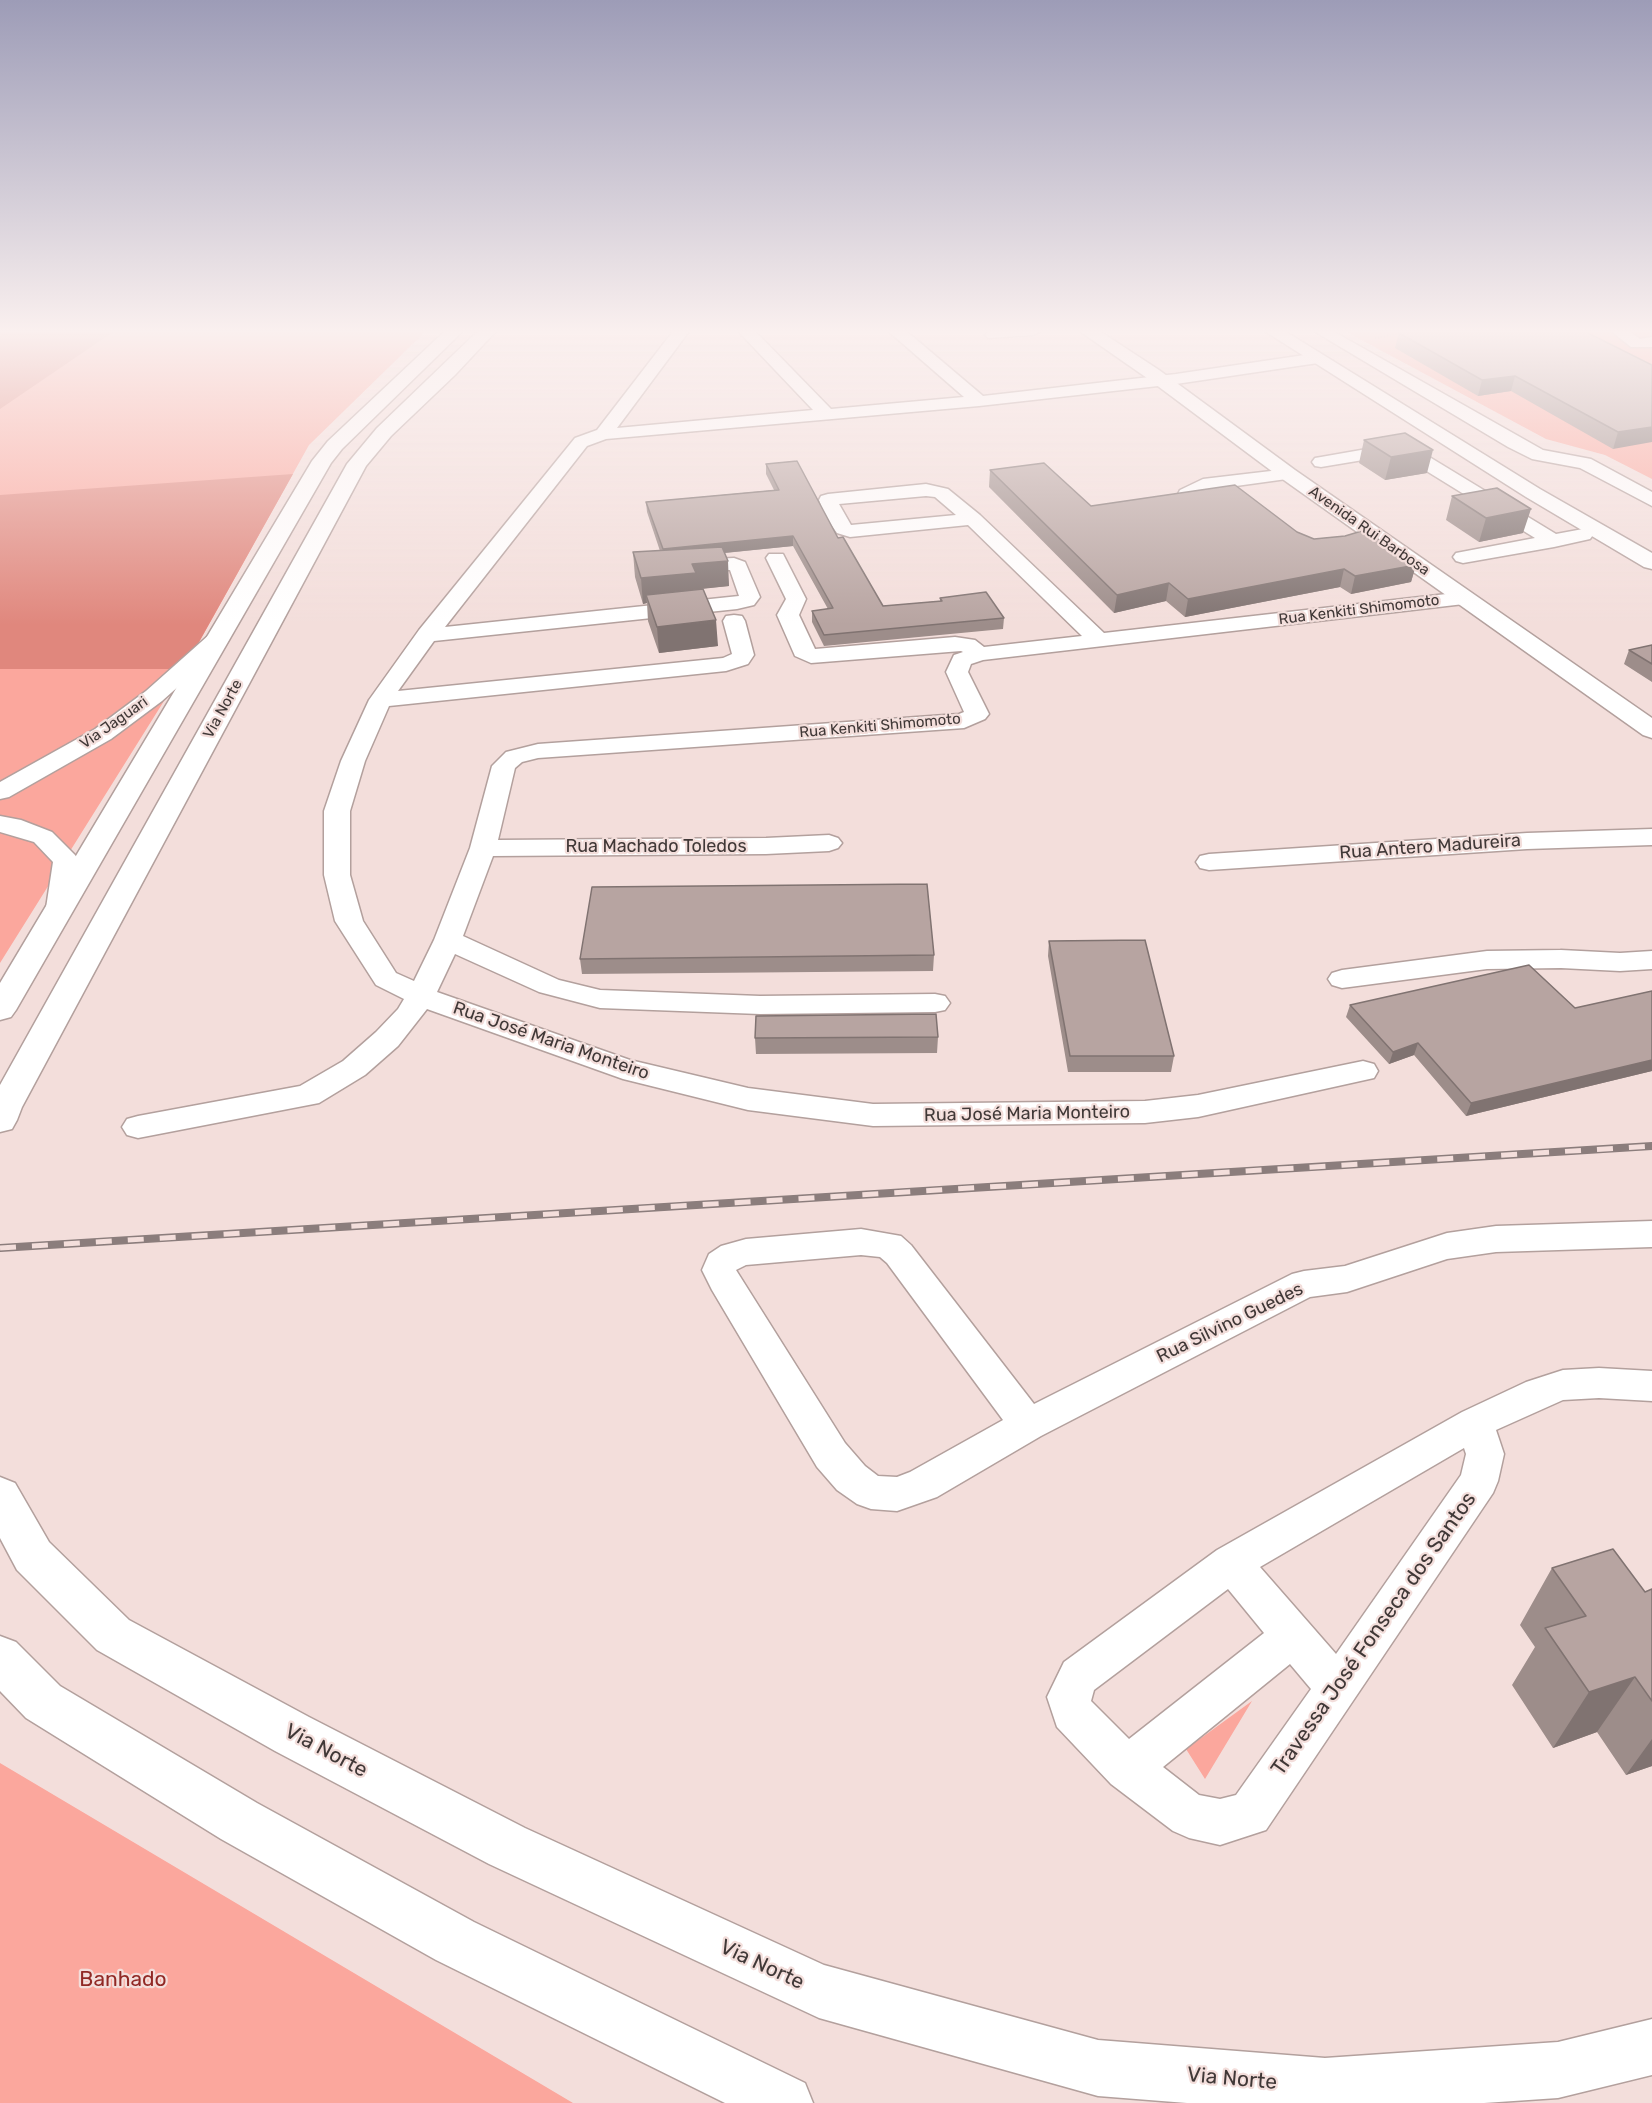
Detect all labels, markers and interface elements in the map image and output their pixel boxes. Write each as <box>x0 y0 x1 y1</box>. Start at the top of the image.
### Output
street label: Avenida Rui Barbosa <box>1305 483 1433 579</box>
street label: Rua Kenkiti Shimomoto <box>1278 591 1440 629</box>
street label: Via Norte <box>200 676 246 742</box>
street label: Via Jaguari <box>77 693 151 753</box>
street label: Rua Kenkiti Shimomoto <box>799 710 961 742</box>
street label: Rua Antero Madureira <box>1339 830 1521 864</box>
street label: Rua Machado Toledos <box>565 836 747 858</box>
street label: Rua José Maria Monteiro <box>450 997 652 1085</box>
street label: Rua José Maria Monteiro <box>924 1101 1130 1127</box>
street label: Rua Silvino Guedes <box>1153 1278 1307 1368</box>
street label: Travessa José Fonseca dos Santos <box>1266 1488 1482 1780</box>
street label: Via Norte <box>280 1719 372 1783</box>
street label: Via Norte <box>716 1935 808 1995</box>
park label: Banhado <box>79 1967 167 1993</box>
street label: Via Norte <box>1186 2063 1278 2095</box>

